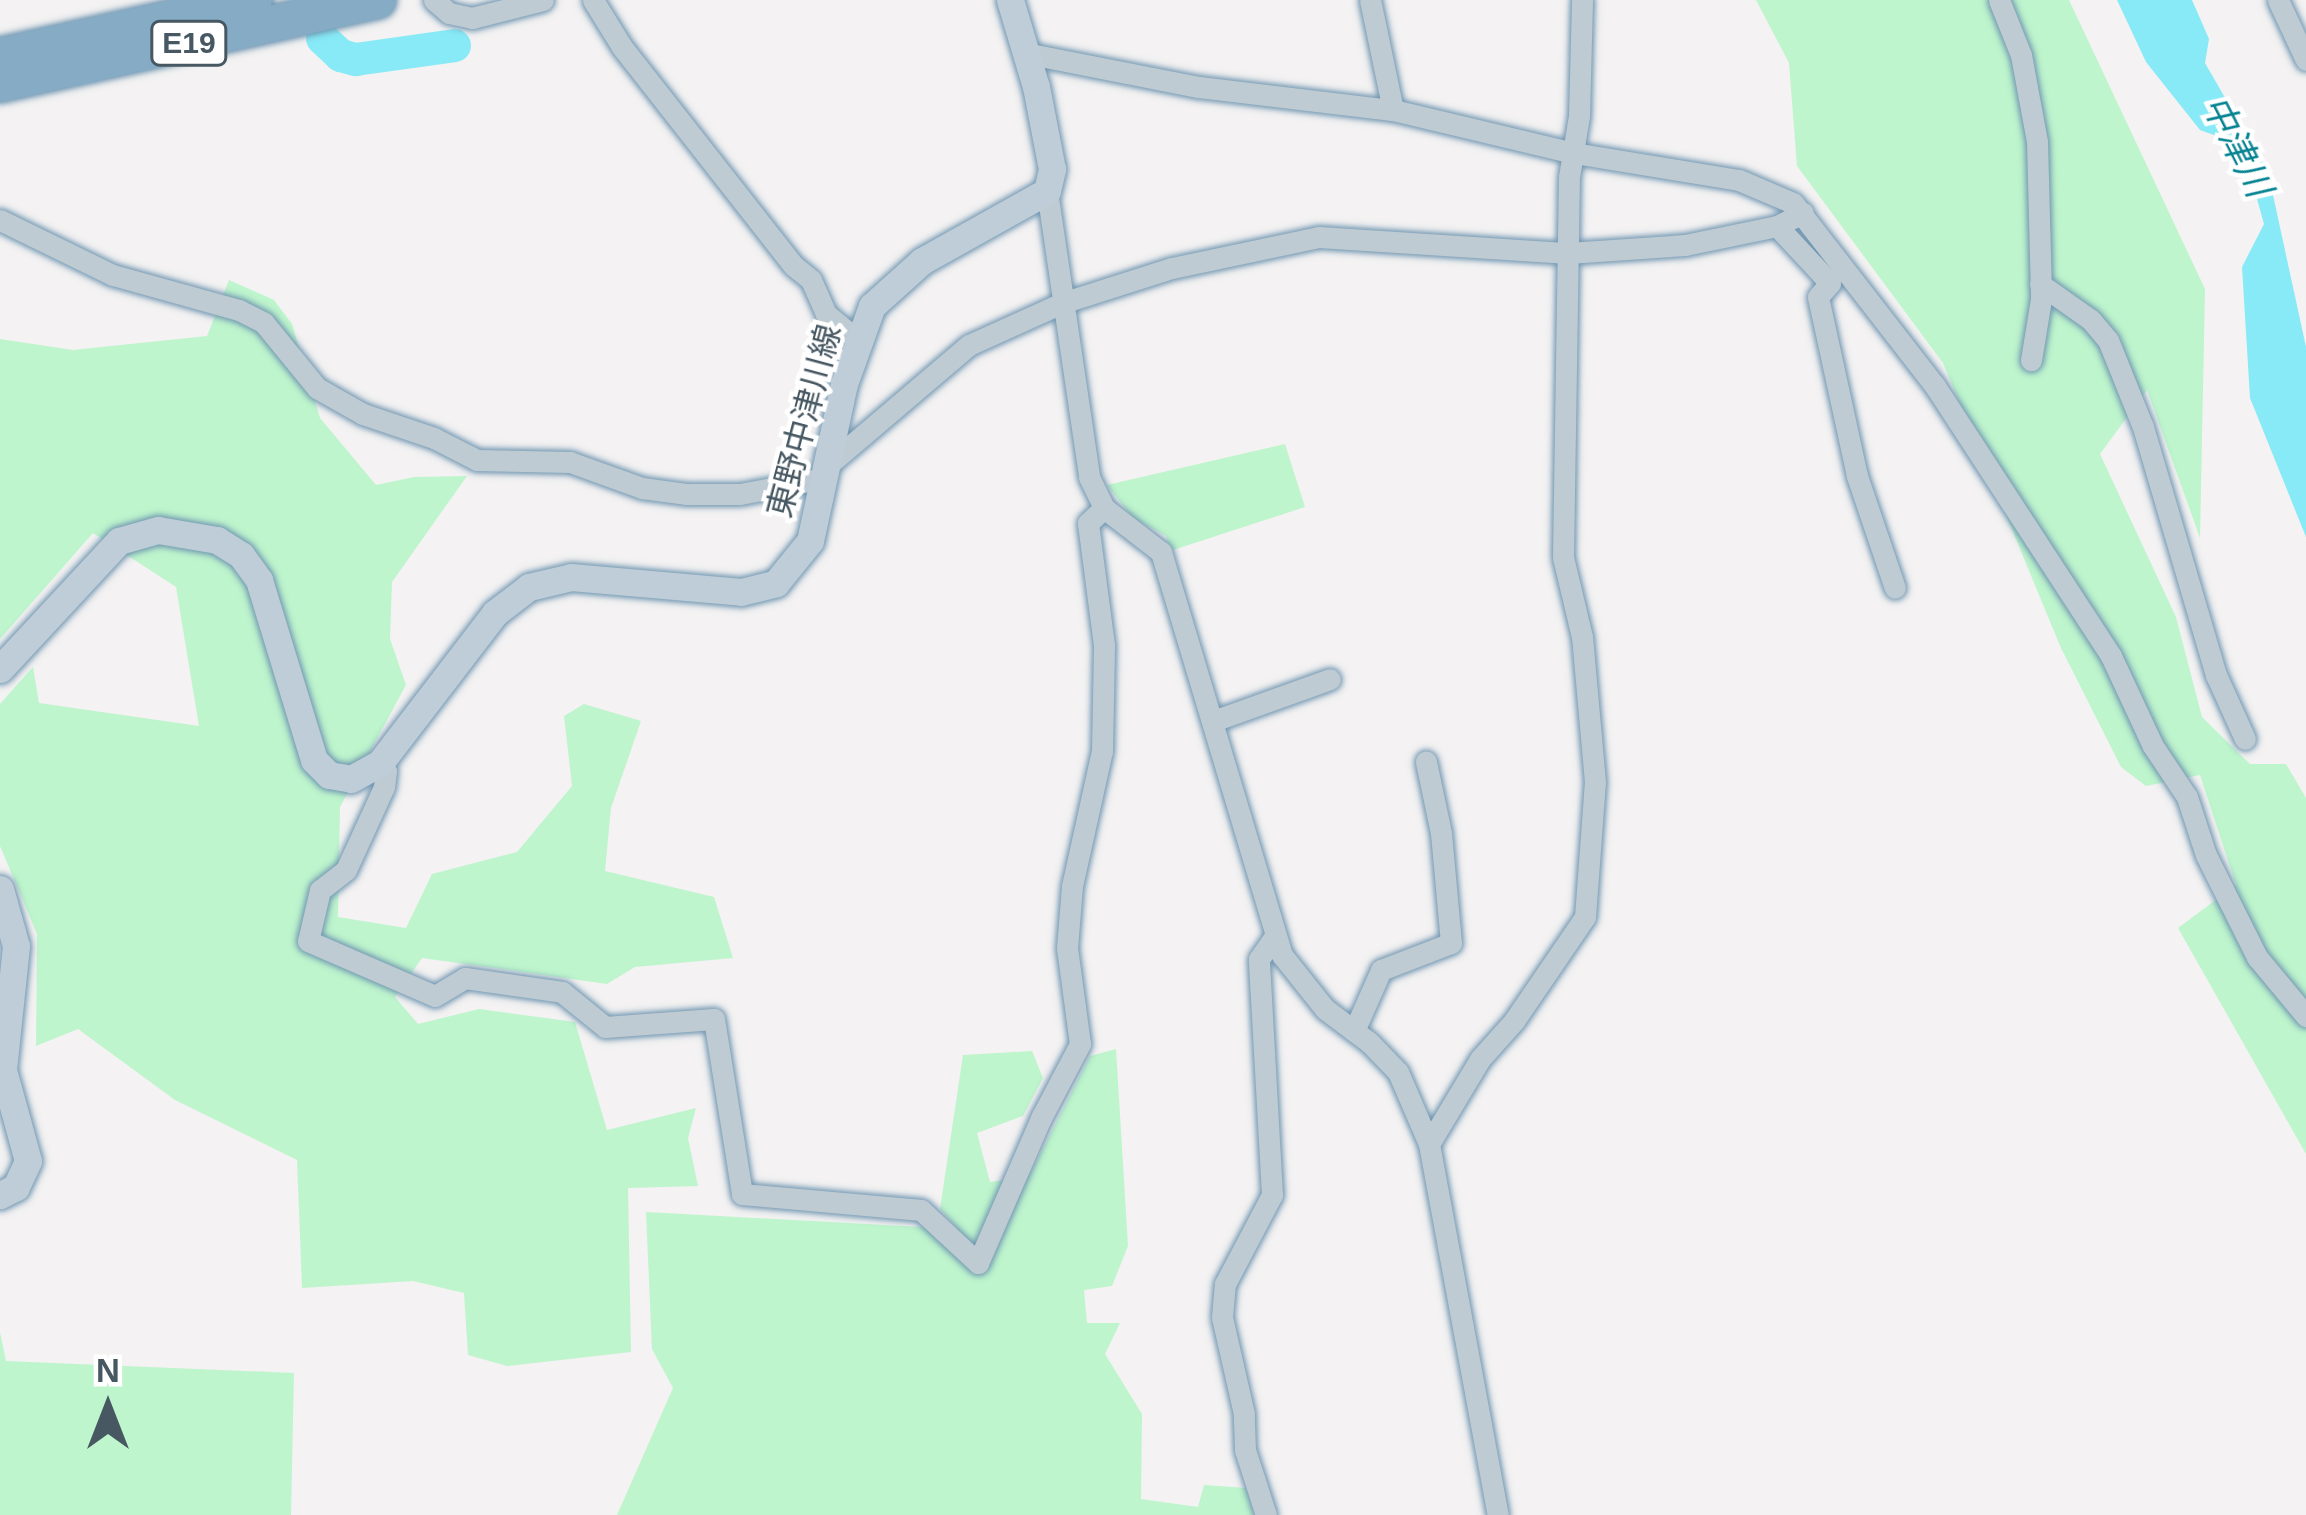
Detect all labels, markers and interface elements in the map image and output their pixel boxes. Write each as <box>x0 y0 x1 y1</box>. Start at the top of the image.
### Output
road number: E19 <box>150 19 228 67</box>
water label: 中津川 <box>2193 88 2281 204</box>
street label: 東野中津川線 <box>759 320 849 522</box>
north arrow <box>48 1347 168 1467</box>
text: N <box>96 1352 120 1389</box>

